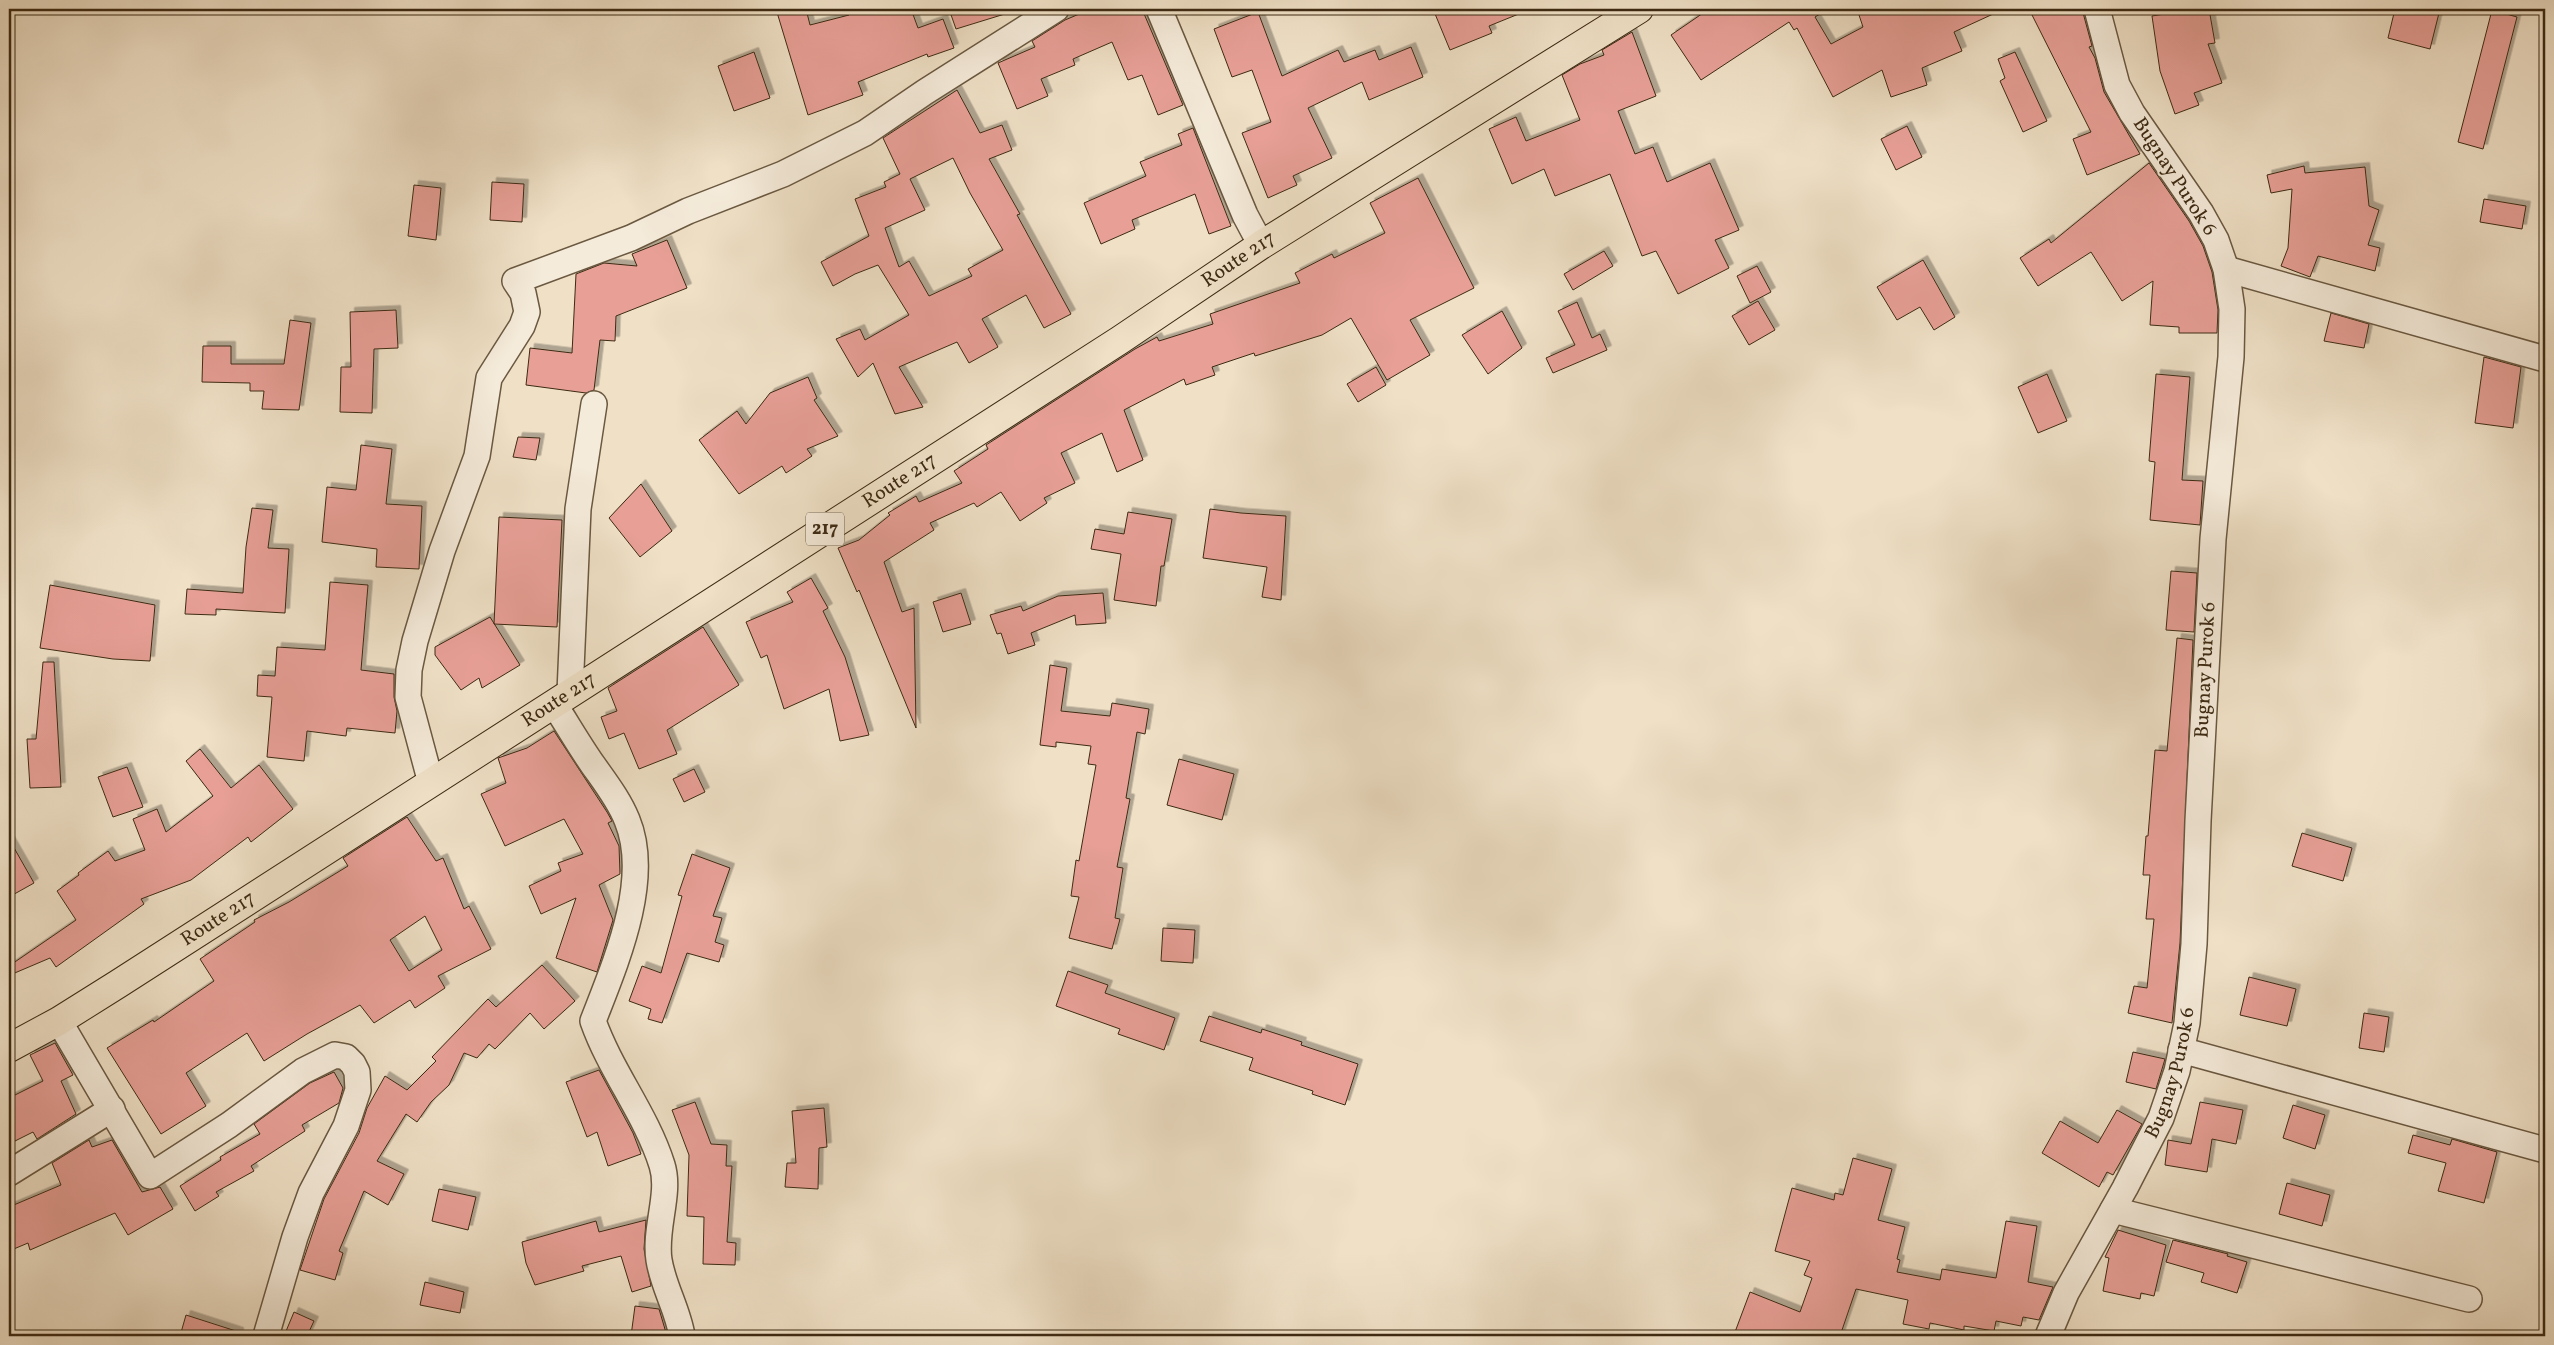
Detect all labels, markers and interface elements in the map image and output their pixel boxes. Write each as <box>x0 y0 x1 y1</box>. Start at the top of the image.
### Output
street label: Bugnay Purok 6 <box>2125 112 2223 242</box>
street label: Route 217 <box>1196 225 1281 295</box>
street label: Route 217 <box>857 447 943 516</box>
road number: 217 <box>806 512 844 546</box>
street label: Bugnay Purok 6 <box>2188 601 2224 739</box>
street label: Route 217 <box>516 666 602 735</box>
street label: Route 217 <box>176 885 261 954</box>
street label: Bugnay Purok 6 <box>2139 1006 2202 1144</box>

